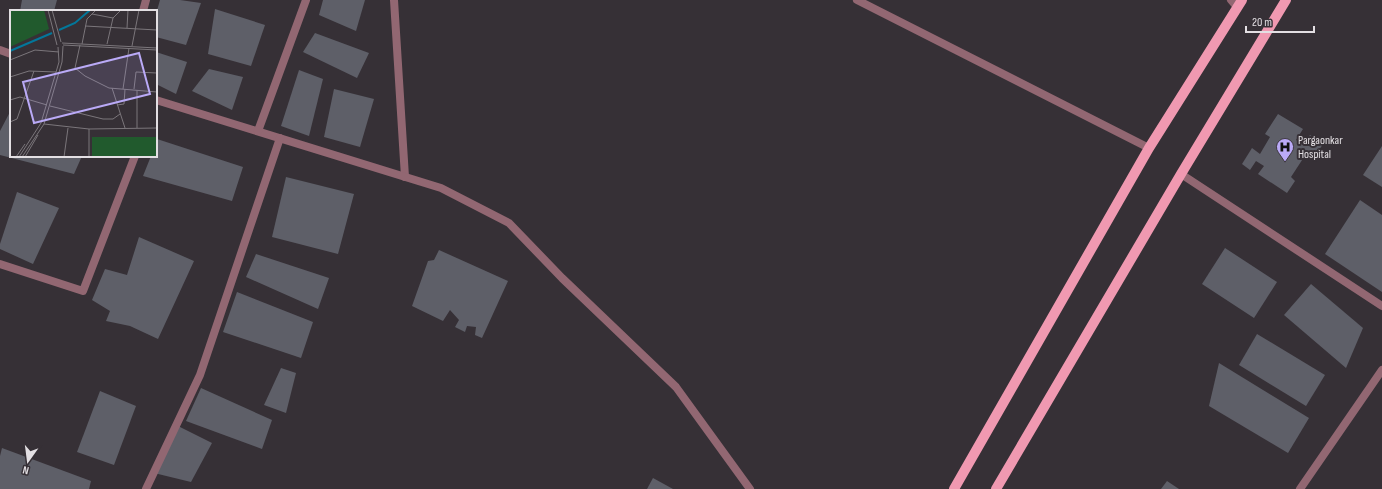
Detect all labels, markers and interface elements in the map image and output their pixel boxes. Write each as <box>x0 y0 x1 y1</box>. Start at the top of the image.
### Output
scale bar <box>1246 8 1314 34</box>
inset map <box>10 10 157 157</box>
text: 20 m <box>1252 15 1272 30</box>
place label: Pargaonkar Hospital <box>1298 133 1343 162</box>
hospital icon: Pargaonkar Hospital <box>1275 137 1295 162</box>
north arrow <box>8 441 48 481</box>
text: N <box>21 463 30 477</box>

